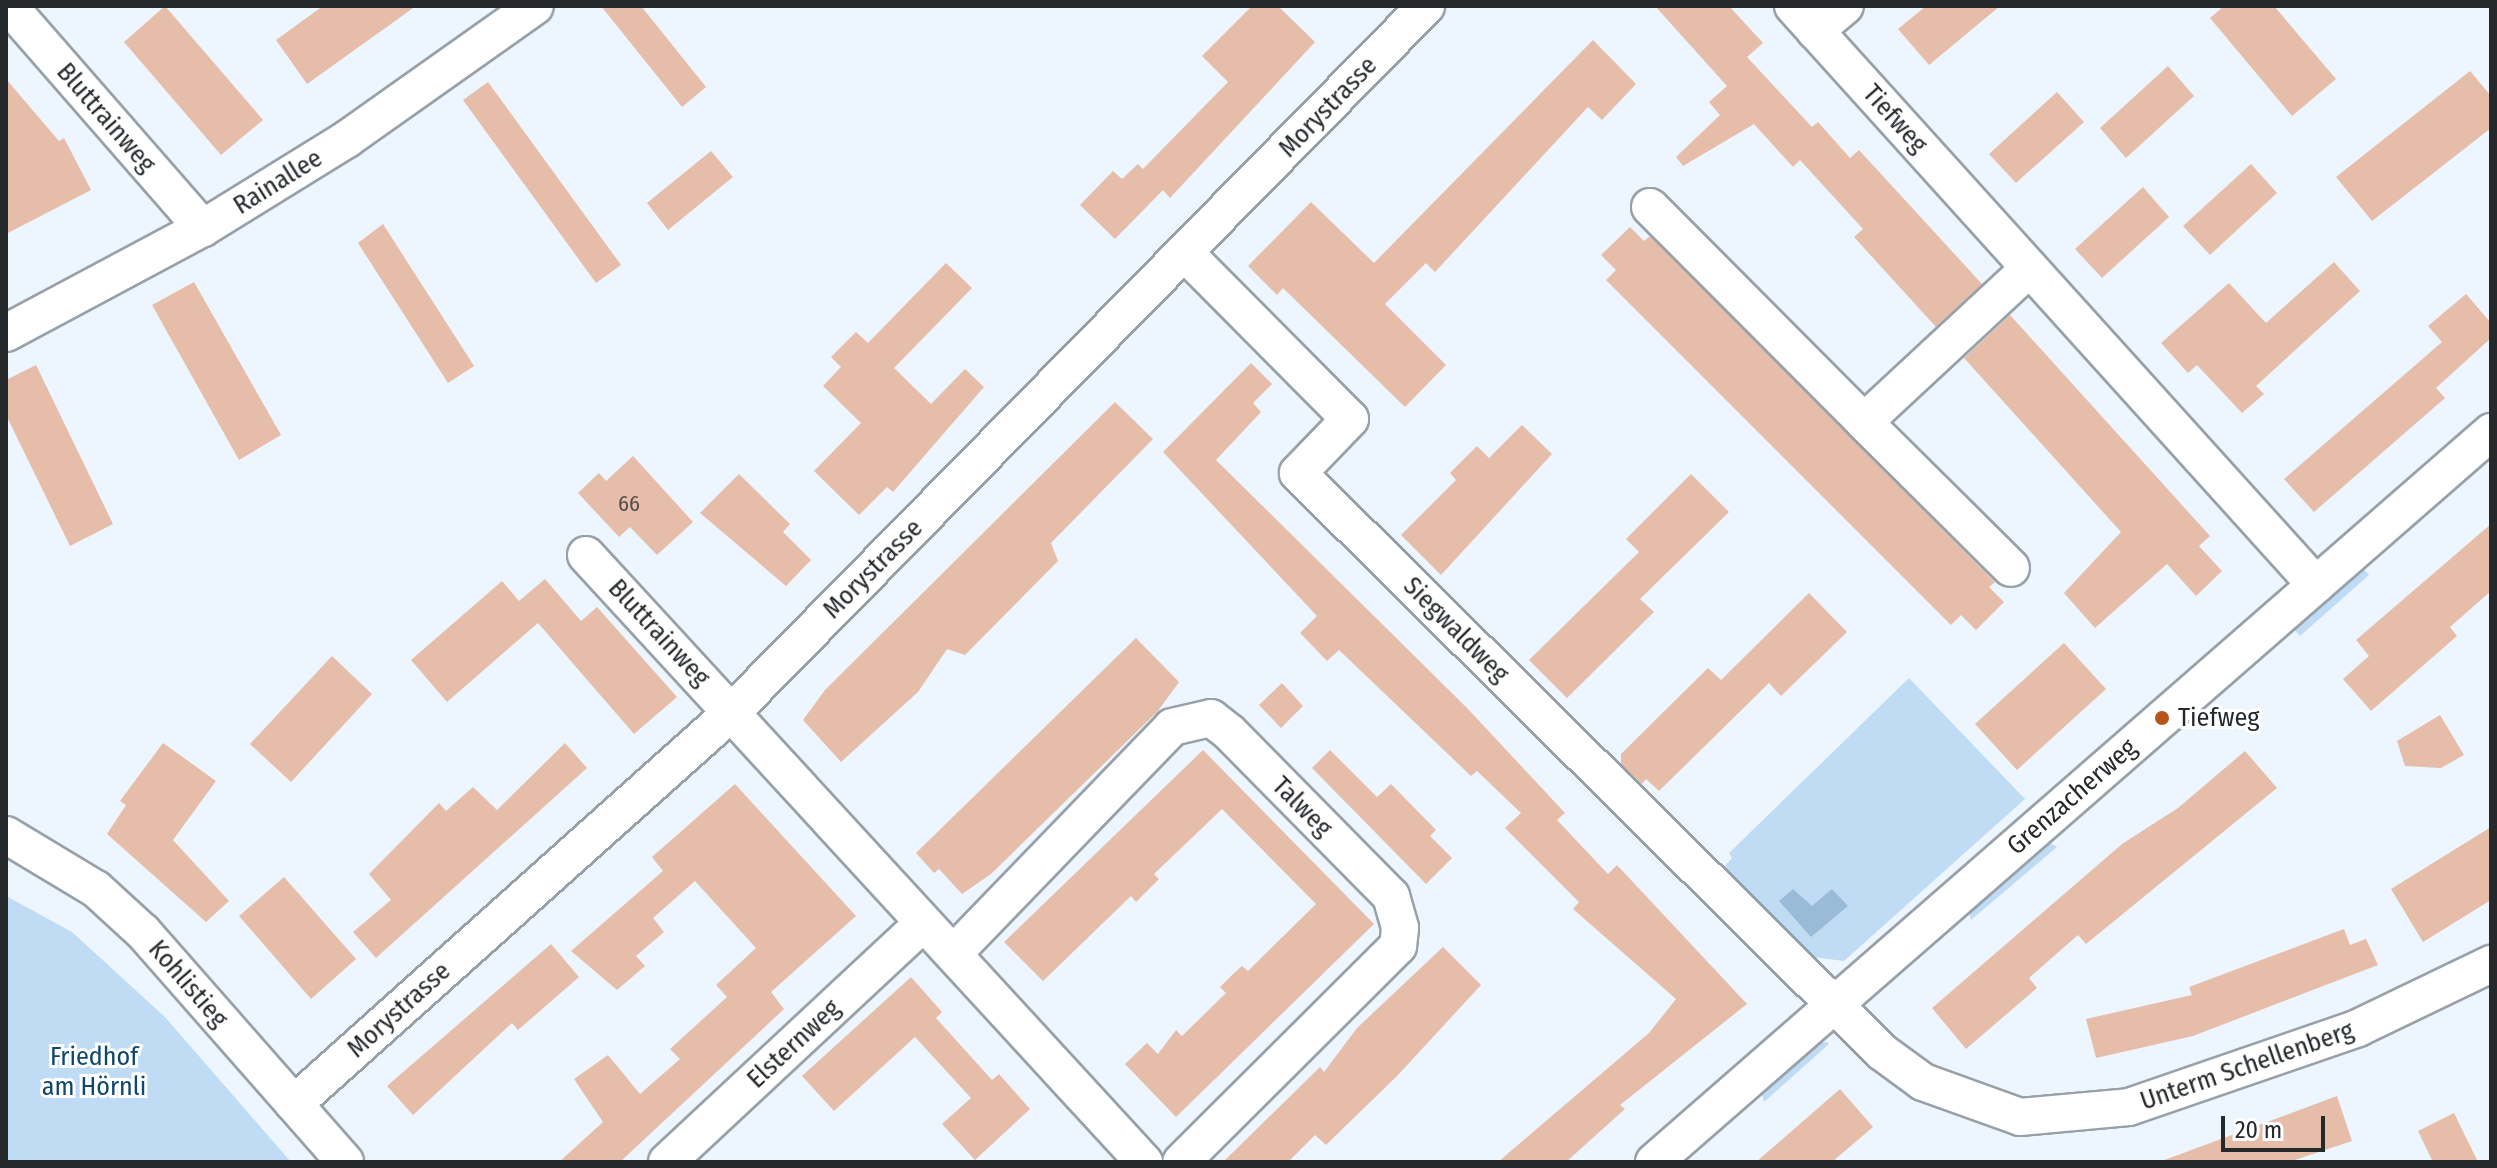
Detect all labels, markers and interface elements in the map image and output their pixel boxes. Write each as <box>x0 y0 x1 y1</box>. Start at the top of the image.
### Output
street label: Morystrasse <box>1272 50 1384 164</box>
street label: Bluttrainweg <box>50 57 162 179</box>
street label: Tiefweg <box>1856 78 1934 160</box>
street label: Rainallee <box>228 143 328 221</box>
house number: 66 <box>618 491 640 517</box>
street label: Morystrasse <box>817 513 929 625</box>
street label: Siegwaldweg <box>1397 571 1515 689</box>
street label: Bluttrainweg <box>602 573 716 693</box>
place label: Tiefweg <box>2178 702 2259 734</box>
marker: Tiefweg <box>2153 709 2171 727</box>
street label: Grenzacherweg <box>2001 732 2143 862</box>
street label: Talweg <box>1265 770 1339 844</box>
street label: Kohlistieg <box>142 934 234 1034</box>
street label: Morystrasse <box>341 956 457 1064</box>
street label: Elsternweg <box>741 993 847 1095</box>
street label: Unterm Schellenberg <box>2136 1015 2358 1117</box>
park label: Friedhof am Hörnli <box>42 1041 146 1102</box>
scale bar <box>2225 1100 2329 1150</box>
text: 20 m <box>2235 1116 2282 1144</box>

